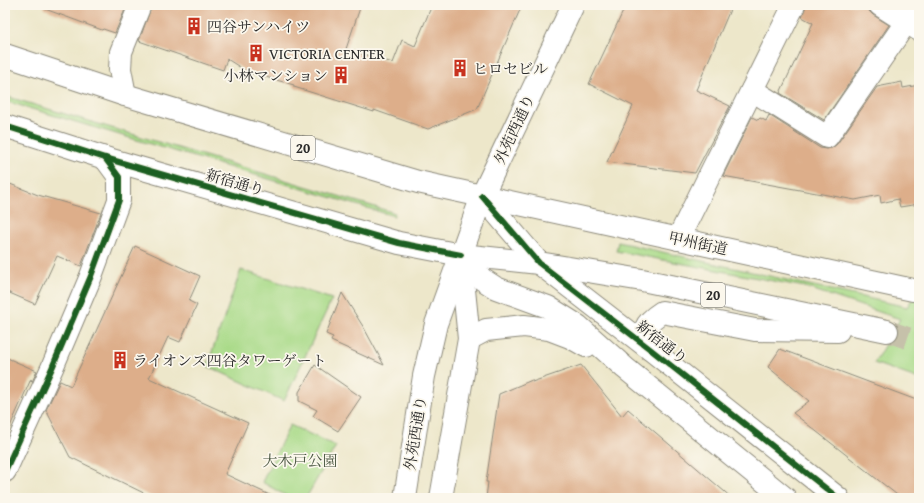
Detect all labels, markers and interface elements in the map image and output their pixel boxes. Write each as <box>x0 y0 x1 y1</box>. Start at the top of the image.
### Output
building icon: 四谷サンハイツ <box>184 16 204 36</box>
place label: 四谷サンハイツ <box>207 16 310 37</box>
building icon: VICTORIA CENTER <box>246 43 266 63</box>
place label: VICTORIA CENTER <box>269 43 385 64</box>
building icon: ヒロセビル <box>450 58 470 78</box>
place label: ヒロセビル <box>473 58 548 79</box>
place label: 小林マンション <box>224 65 328 86</box>
building icon: 小林マンション <box>331 65 351 85</box>
street label: 外苑西通り <box>489 91 539 167</box>
road number: 20 <box>291 136 315 160</box>
street label: 新宿通り <box>203 164 267 200</box>
street label: 甲州街道 <box>666 226 730 260</box>
road number: 20 <box>701 283 725 307</box>
street label: 新宿通り <box>632 315 692 369</box>
building icon: ライオンズ四谷タワーゲート <box>110 350 130 370</box>
place label: ライオンズ四谷タワーゲート <box>133 350 327 371</box>
street label: 外苑西通り <box>399 394 431 472</box>
park label: 大木戸公園 <box>262 450 338 471</box>

